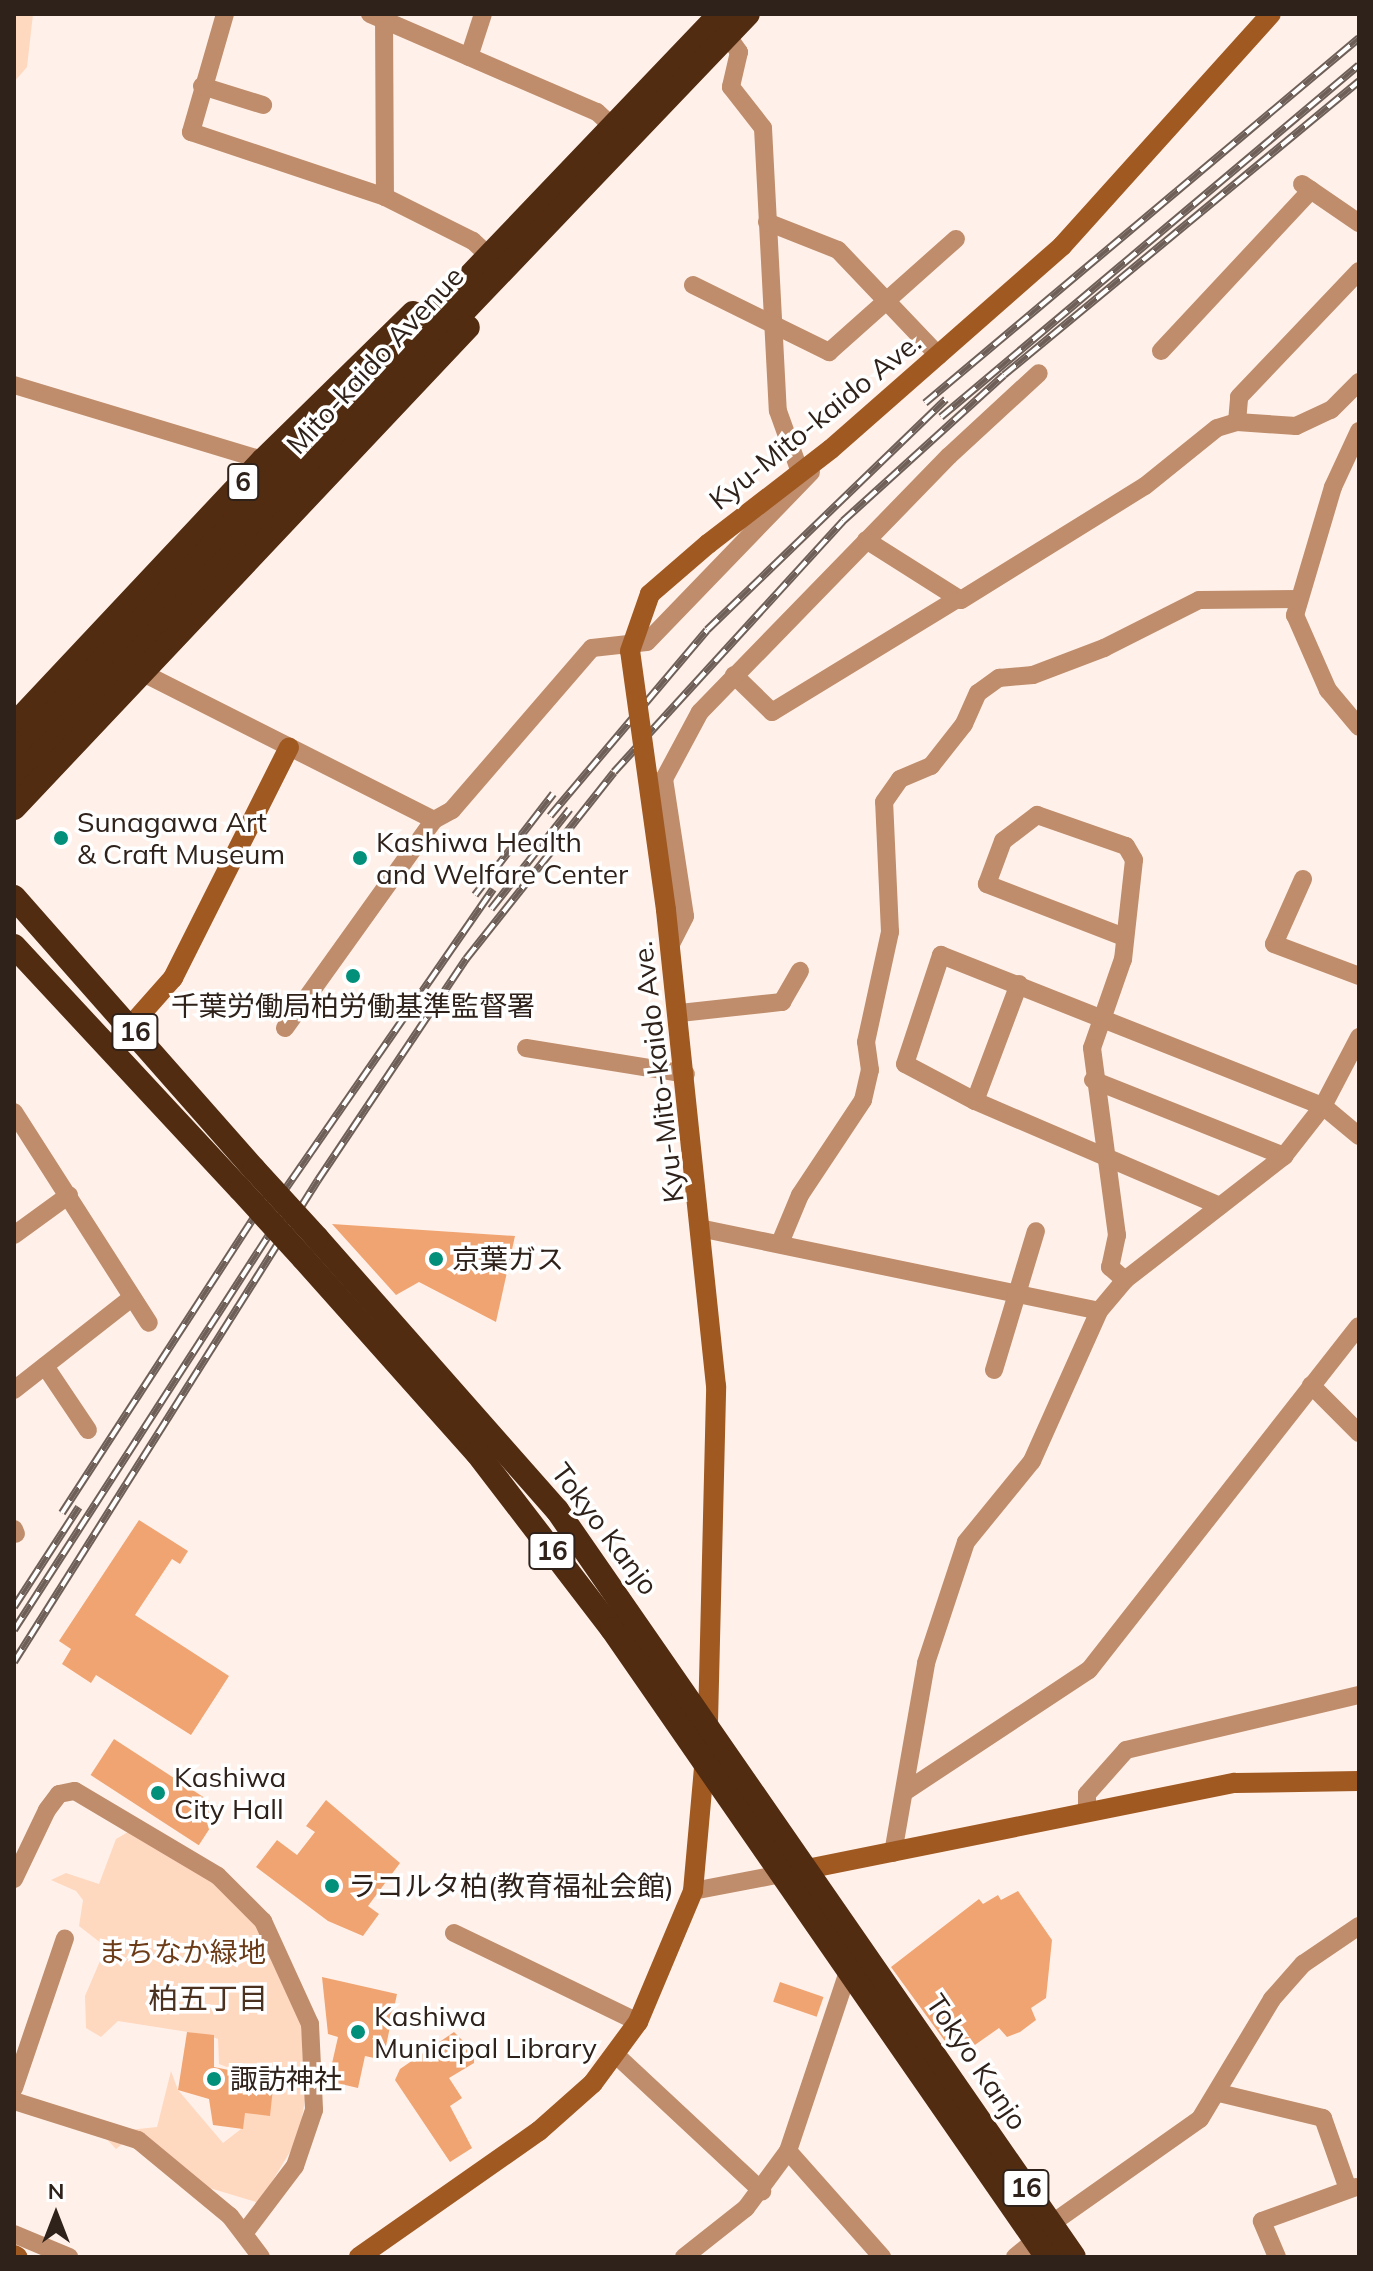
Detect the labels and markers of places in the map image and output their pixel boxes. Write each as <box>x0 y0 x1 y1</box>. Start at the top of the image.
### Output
place label: Sunagawa Art & Craft Museum <box>77 805 285 871</box>
place label: Kashiwa Health and Welfare Center <box>376 825 628 891</box>
marker: Sunagawa Art & Craft Museum <box>52 829 70 847</box>
marker: Kashiwa Health and Welfare Center <box>351 849 369 867</box>
marker: 千葉労働局柏労働基準監督署 <box>344 967 362 985</box>
place label: 千葉労働局柏労働基準監督署 <box>171 989 535 1023</box>
place label: 京葉ガス <box>452 1242 564 1276</box>
marker: 京葉ガス <box>427 1250 445 1268</box>
place label: Kashiwa City Hall <box>174 1760 286 1826</box>
marker: Kashiwa City Hall <box>149 1784 167 1802</box>
place label: ラコルタ柏(教育福祉会館) <box>348 1869 674 1903</box>
marker: ラコルタ柏(教育福祉会館) <box>323 1877 341 1895</box>
place label: Kashiwa Municipal Library <box>374 1999 597 2065</box>
marker: Kashiwa Municipal Library <box>349 2023 367 2041</box>
place label: 諏訪神社 <box>230 2062 342 2096</box>
marker: 諏訪神社 <box>205 2070 223 2088</box>

